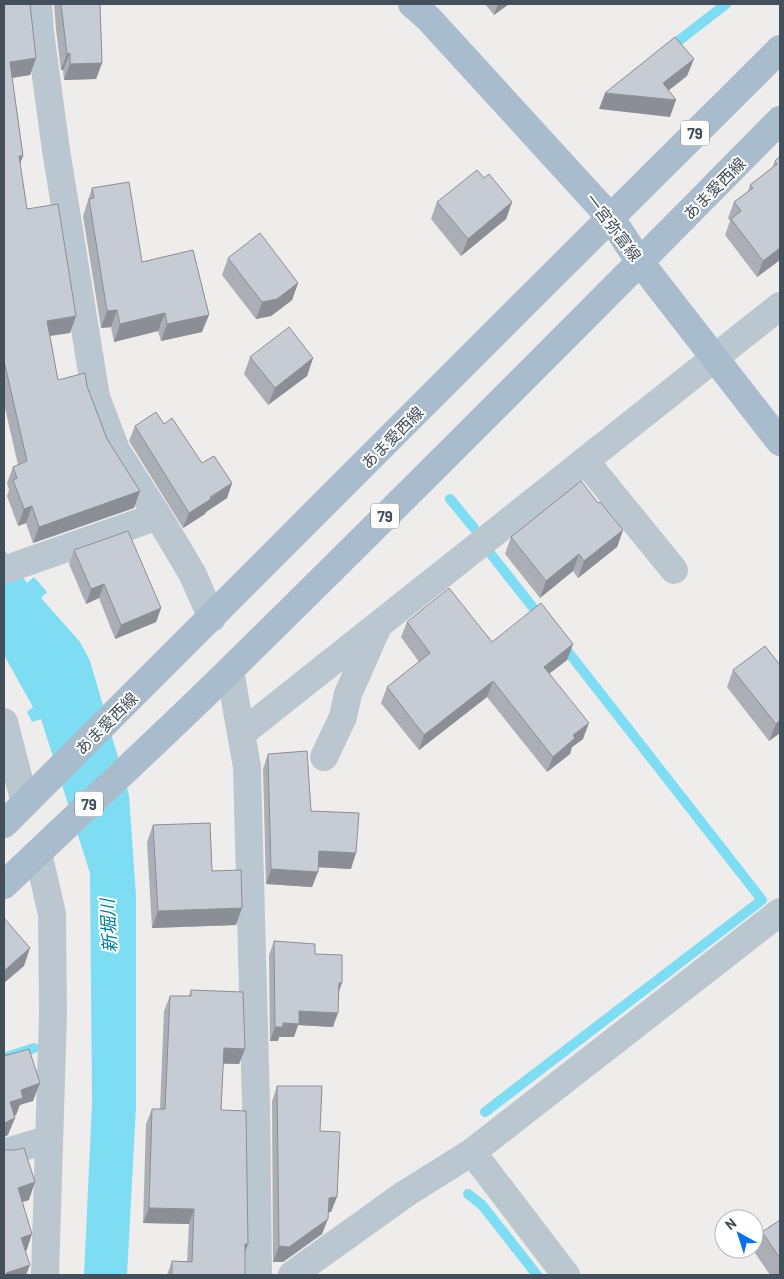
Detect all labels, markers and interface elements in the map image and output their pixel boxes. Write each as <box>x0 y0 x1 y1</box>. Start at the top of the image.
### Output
road number: 79 <box>681 120 709 146</box>
street label: あま愛西線 <box>679 153 749 223</box>
street label: 一宮弥富線 <box>582 189 646 265</box>
street label: あま愛西線 <box>357 402 427 472</box>
road number: 79 <box>371 504 399 528</box>
street label: あま愛西線 <box>71 688 141 758</box>
road number: 79 <box>75 792 103 816</box>
water label: 新堀川 <box>95 896 120 954</box>
north arrow <box>714 1209 764 1259</box>
text: N <box>722 1214 739 1233</box>

